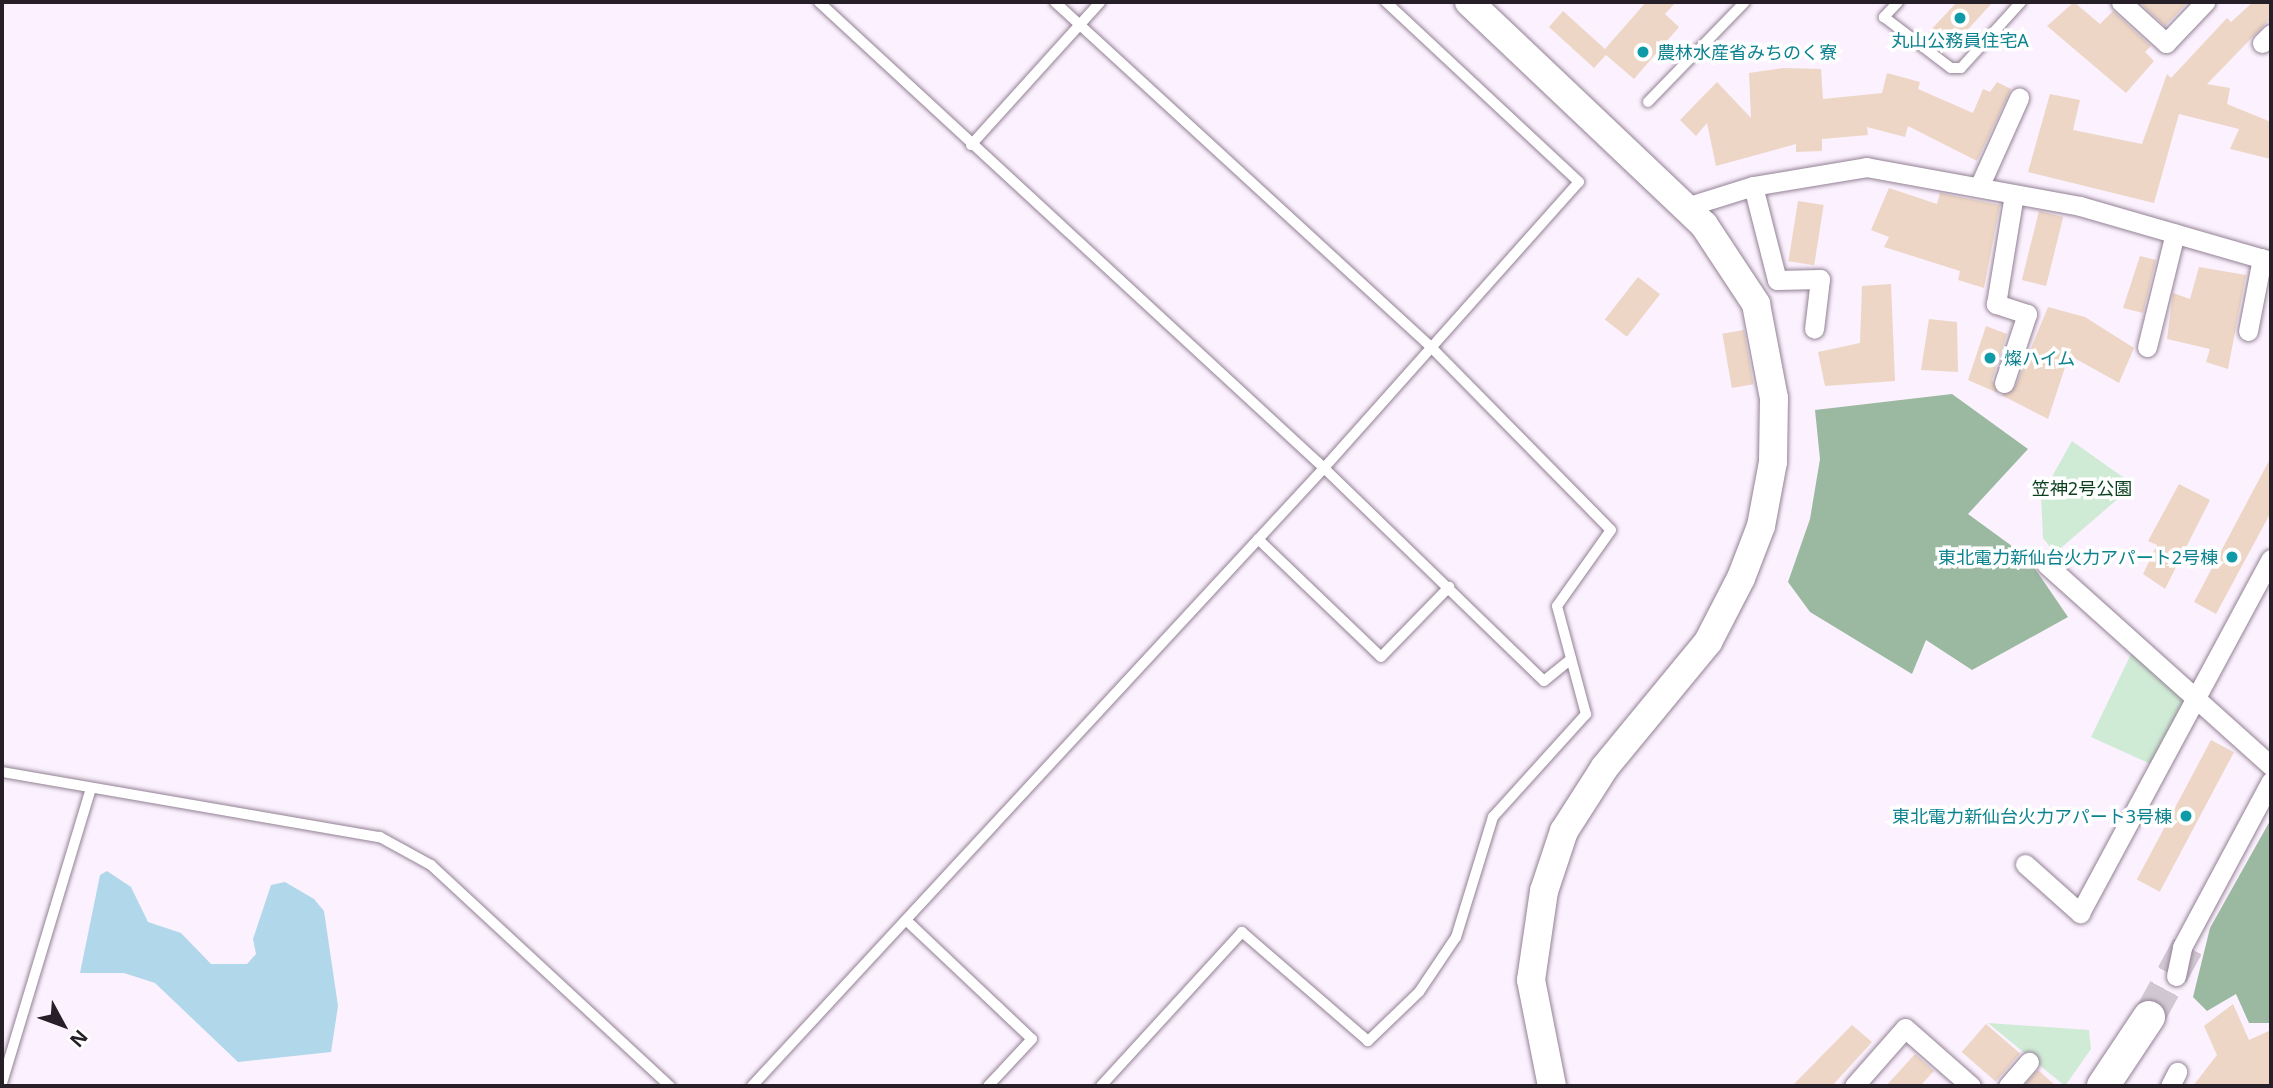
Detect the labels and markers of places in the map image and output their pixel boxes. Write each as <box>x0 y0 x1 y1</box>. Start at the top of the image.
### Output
marker: 丸山公務員住宅A <box>1952 10 1968 26</box>
place label: 丸山公務員住宅A <box>1891 29 2029 51</box>
place label: 農林水産省みちのく寮 <box>1657 41 1837 63</box>
marker: 農林水産省みちのく寮 <box>1635 44 1651 60</box>
place label: 燦ハイム <box>2004 347 2076 369</box>
marker: 燦ハイム <box>1982 350 1998 366</box>
place label: 東北電力新仙台火力アパート2号棟 <box>1938 546 2218 568</box>
marker: 東北電力新仙台火力アパート2号棟 <box>2224 549 2240 565</box>
place label: 東北電力新仙台火力アパート3号棟 <box>1892 805 2172 827</box>
marker: 東北電力新仙台火力アパート3号棟 <box>2178 808 2194 824</box>

